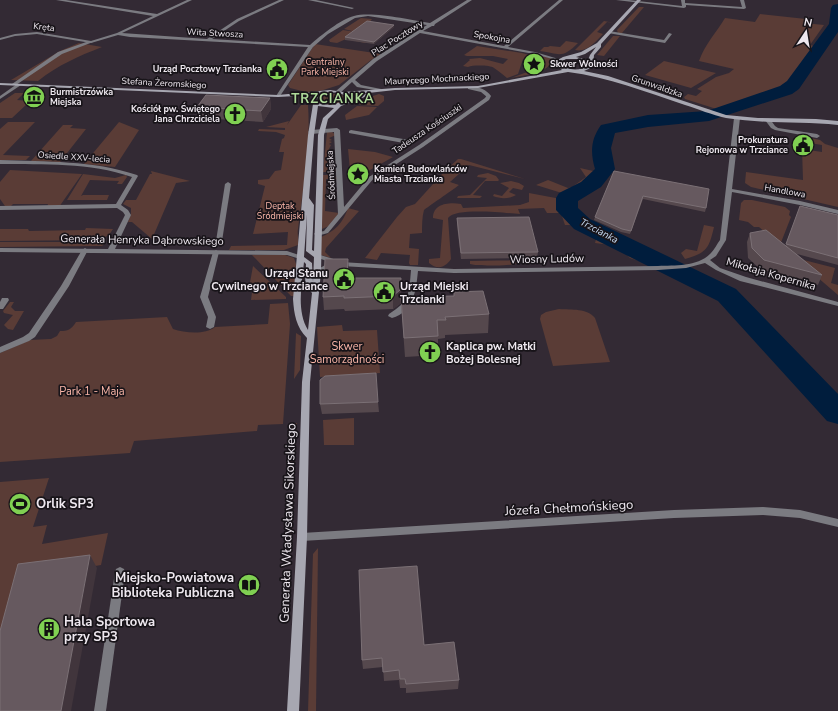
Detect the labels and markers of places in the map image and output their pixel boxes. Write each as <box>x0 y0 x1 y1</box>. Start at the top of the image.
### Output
place icon: Skwer Wolności <box>521 51 547 77</box>
public building icon: Urząd Pocztowy Trzcianka <box>264 56 290 82</box>
place label: Skwer Wolności <box>550 58 618 70</box>
place label: Urząd Pocztowy Trzcianka <box>153 63 262 75</box>
museum icon: Burmistrzówka Miejska <box>21 84 47 110</box>
place label: Burmistrzówka Miejska <box>50 86 113 108</box>
church icon: Kościół pw. Świętego Jana Chrzciciela <box>222 101 248 127</box>
place label: Kościół pw. Świętego Jana Chrzciciela <box>131 102 220 125</box>
public building icon: Prokuratura Rejonowa w Trzciance <box>790 132 816 158</box>
place label: Prokuratura Rejonowa w Trzciance <box>696 134 788 156</box>
place icon: Kamień Budowlańców Miasta Trzcianka <box>345 161 371 187</box>
place label: Kamień Budowlańców Miasta Trzcianka <box>374 163 468 185</box>
place label: Urząd Stanu Cywilnego w Trzciance <box>211 266 328 294</box>
public building icon: Urząd Stanu Cywilnego w Trzciance <box>331 266 357 292</box>
public building icon: Urząd Miejski Trzcianki <box>371 279 397 305</box>
place label: Urząd Miejski Trzcianki <box>400 279 469 307</box>
church icon: Kaplica pw. Matki Bożej Bolesnej <box>417 339 443 365</box>
place label: Kaplica pw. Matki Bożej Bolesnej <box>446 339 536 367</box>
sports icon: Orlik SP3 <box>7 491 33 517</box>
place label: Orlik SP3 <box>36 495 94 513</box>
place label: Miejsko-Powiatowa Biblioteka Publiczna <box>111 569 234 602</box>
library icon: Miejsko-Powiatowa Biblioteka Publiczna <box>236 572 262 598</box>
place label: Hala Sportowa przy SP3 <box>64 613 155 646</box>
building icon: Hala Sportowa przy SP3 <box>36 616 62 642</box>

